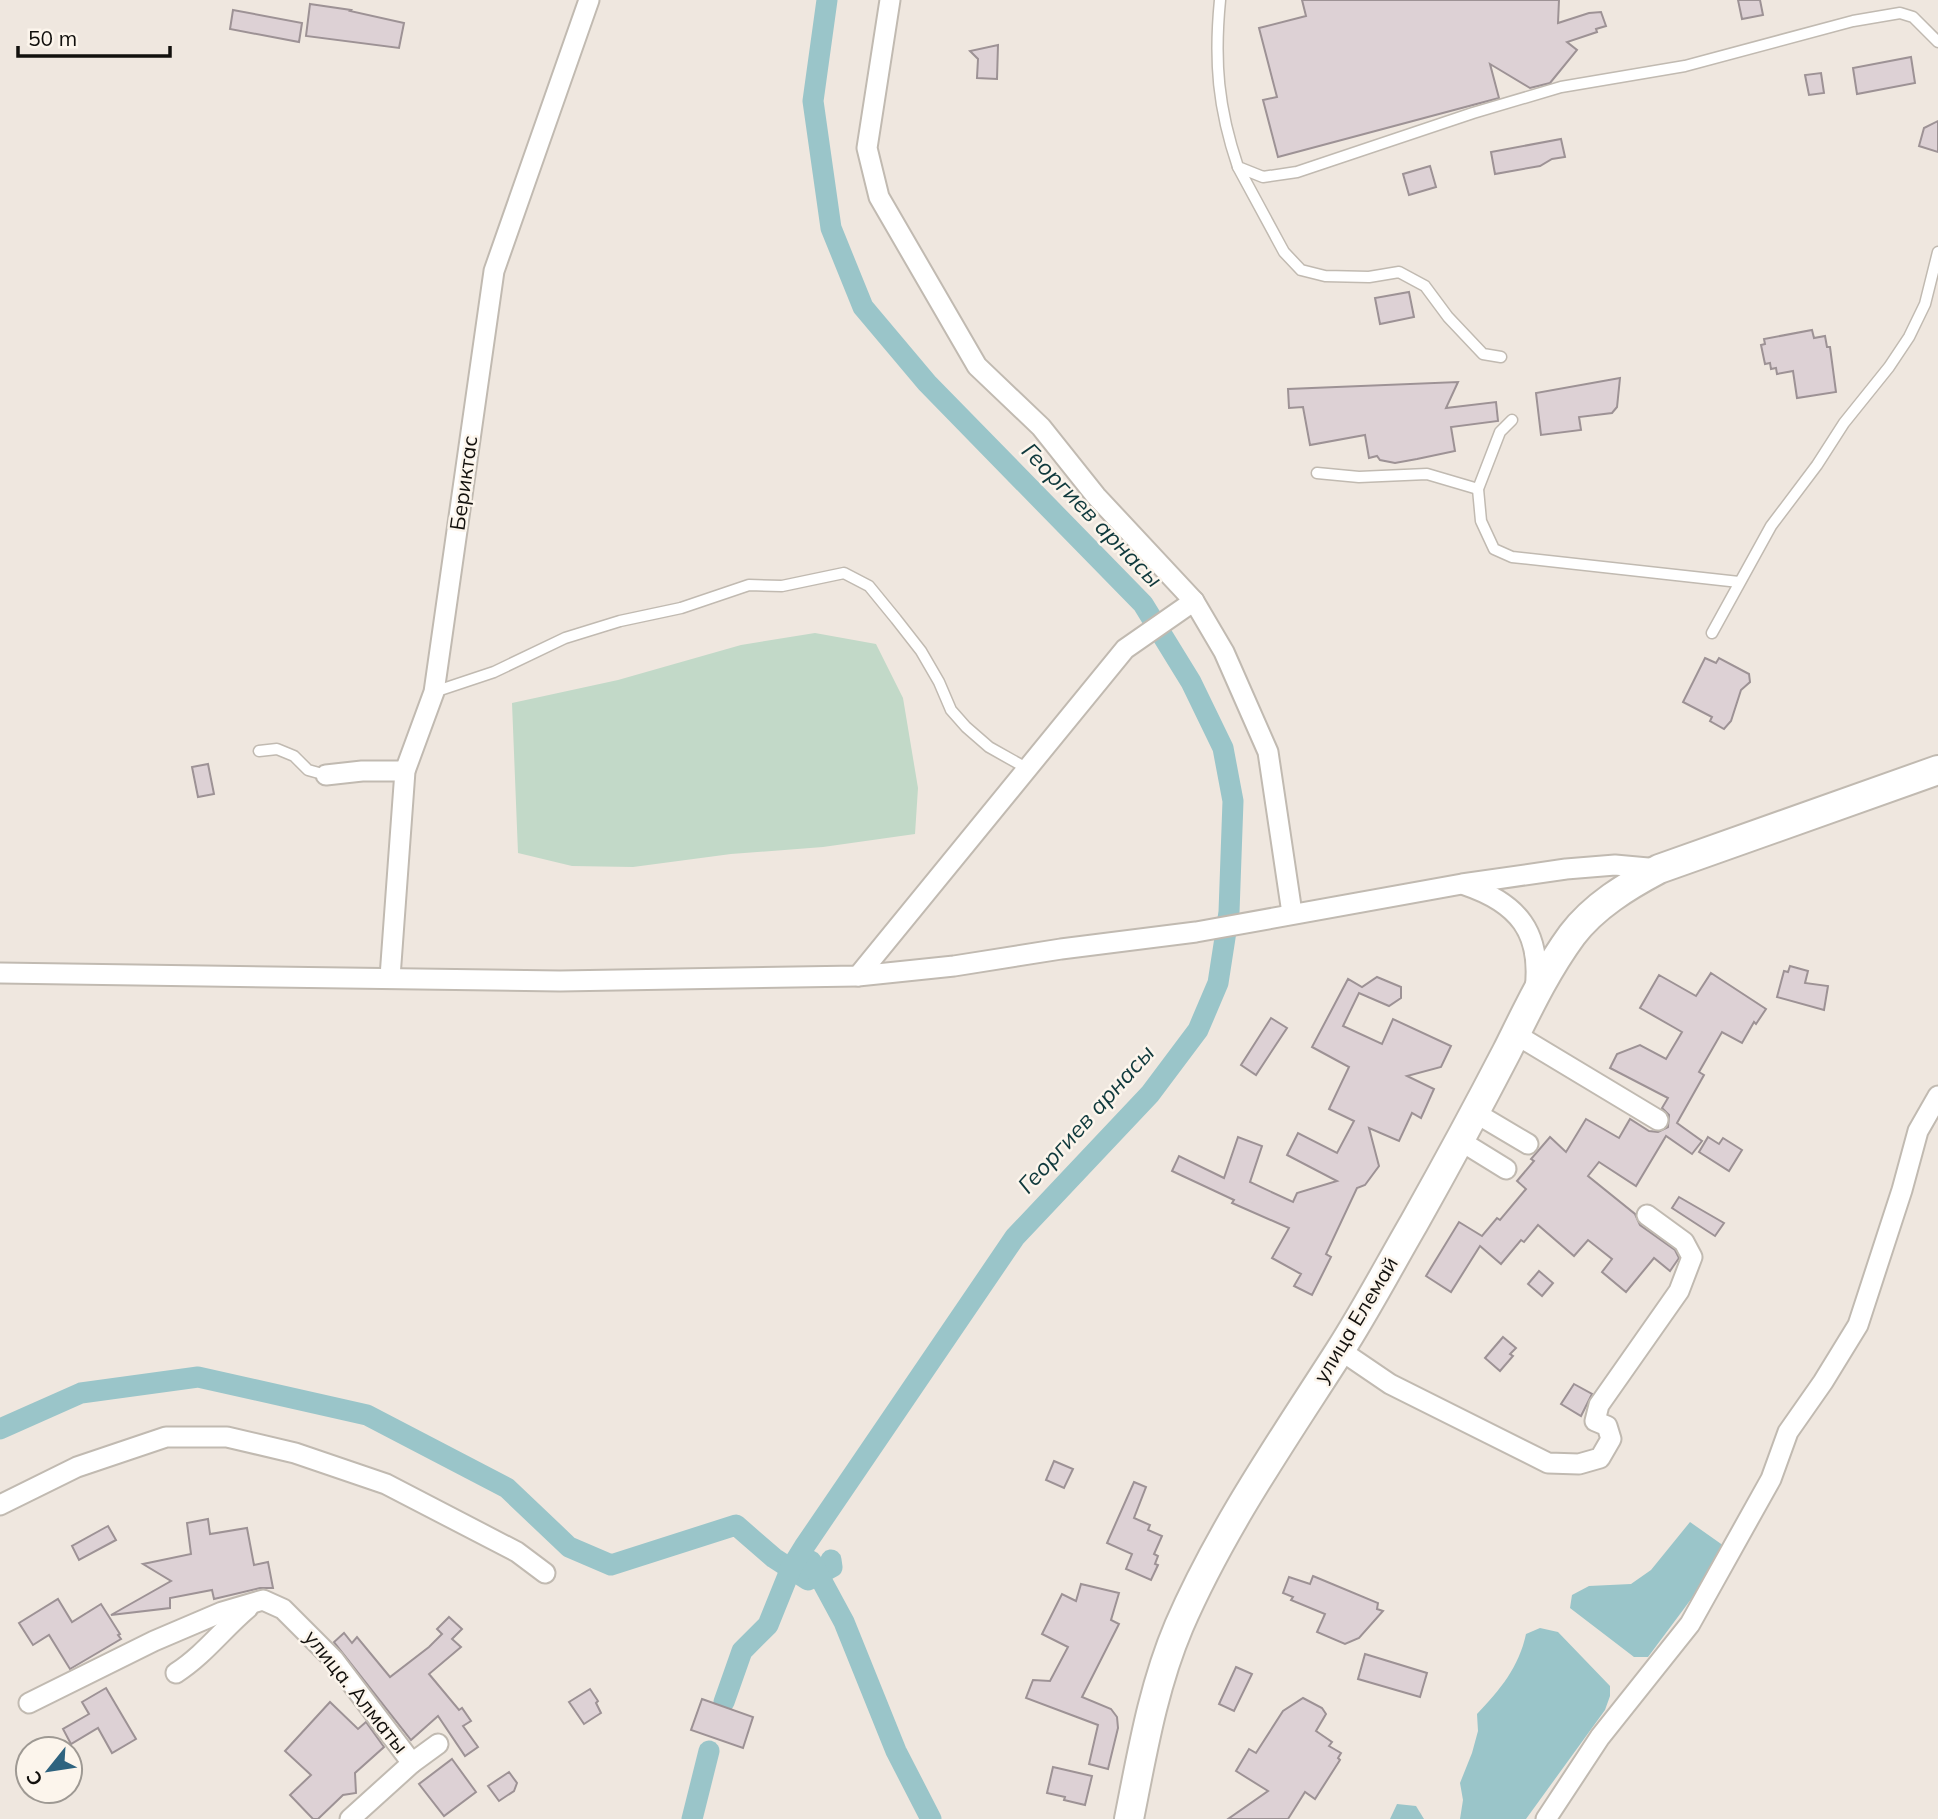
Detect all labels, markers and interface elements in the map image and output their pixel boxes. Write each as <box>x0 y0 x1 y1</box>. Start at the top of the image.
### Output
scale bar <box>18 14 170 58</box>
text: 50 m <box>28 25 77 51</box>
street label: Бериктас <box>443 434 483 532</box>
water label: Георгиев арнасы <box>1016 436 1169 593</box>
water label: Георгиев арнасы <box>1011 1038 1160 1199</box>
street label: улица Елемай <box>1307 1252 1403 1387</box>
street label: улица. Алматы <box>299 1624 415 1758</box>
north arrow <box>14 1735 84 1805</box>
text: С <box>21 1767 48 1790</box>

